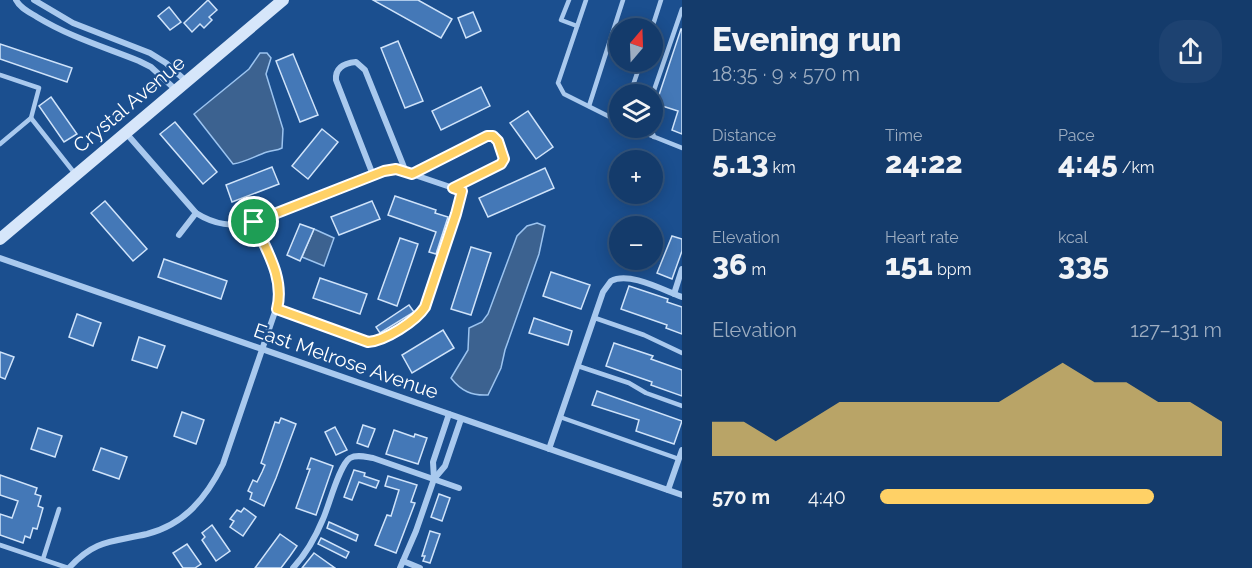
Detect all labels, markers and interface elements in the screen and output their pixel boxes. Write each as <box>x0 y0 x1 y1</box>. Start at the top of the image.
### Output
north arrow <box>609 18 663 72</box>
map controls <box>609 18 663 270</box>
text: Evening run <box>712 20 902 59</box>
button: share <box>1159 20 1222 83</box>
street label: Crystal Avenue <box>68 50 190 158</box>
text: 18:35 · 9 × 570 m <box>712 62 860 86</box>
button: layers <box>609 84 663 138</box>
text: Distance <box>712 126 776 145</box>
text: Time <box>885 126 922 145</box>
text: Pace <box>1058 126 1095 145</box>
text: 5.13 <box>712 145 769 180</box>
text: 24:22 <box>885 145 963 180</box>
text: 4:45 <box>1058 145 1118 180</box>
button: + <box>609 150 663 204</box>
text: km <box>769 158 796 177</box>
text: /km <box>1118 158 1155 177</box>
pin <box>228 196 279 247</box>
icon: arrive <box>237 205 270 238</box>
button: − <box>609 216 663 270</box>
text: Elevation <box>712 228 780 247</box>
text: Heart rate <box>885 228 959 247</box>
text: kcal <box>1058 228 1088 247</box>
text: 36 <box>712 247 747 282</box>
text: 151 <box>885 247 933 282</box>
text: 335 <box>1058 247 1109 282</box>
text: m <box>747 260 766 279</box>
text: bpm <box>933 260 971 279</box>
street label: East Melrose Avenue <box>251 318 442 404</box>
text: Elevation <box>712 318 797 342</box>
text: 127–131 m <box>1130 318 1222 342</box>
text: 570 m <box>712 485 770 509</box>
text: 4:40 <box>808 485 846 509</box>

